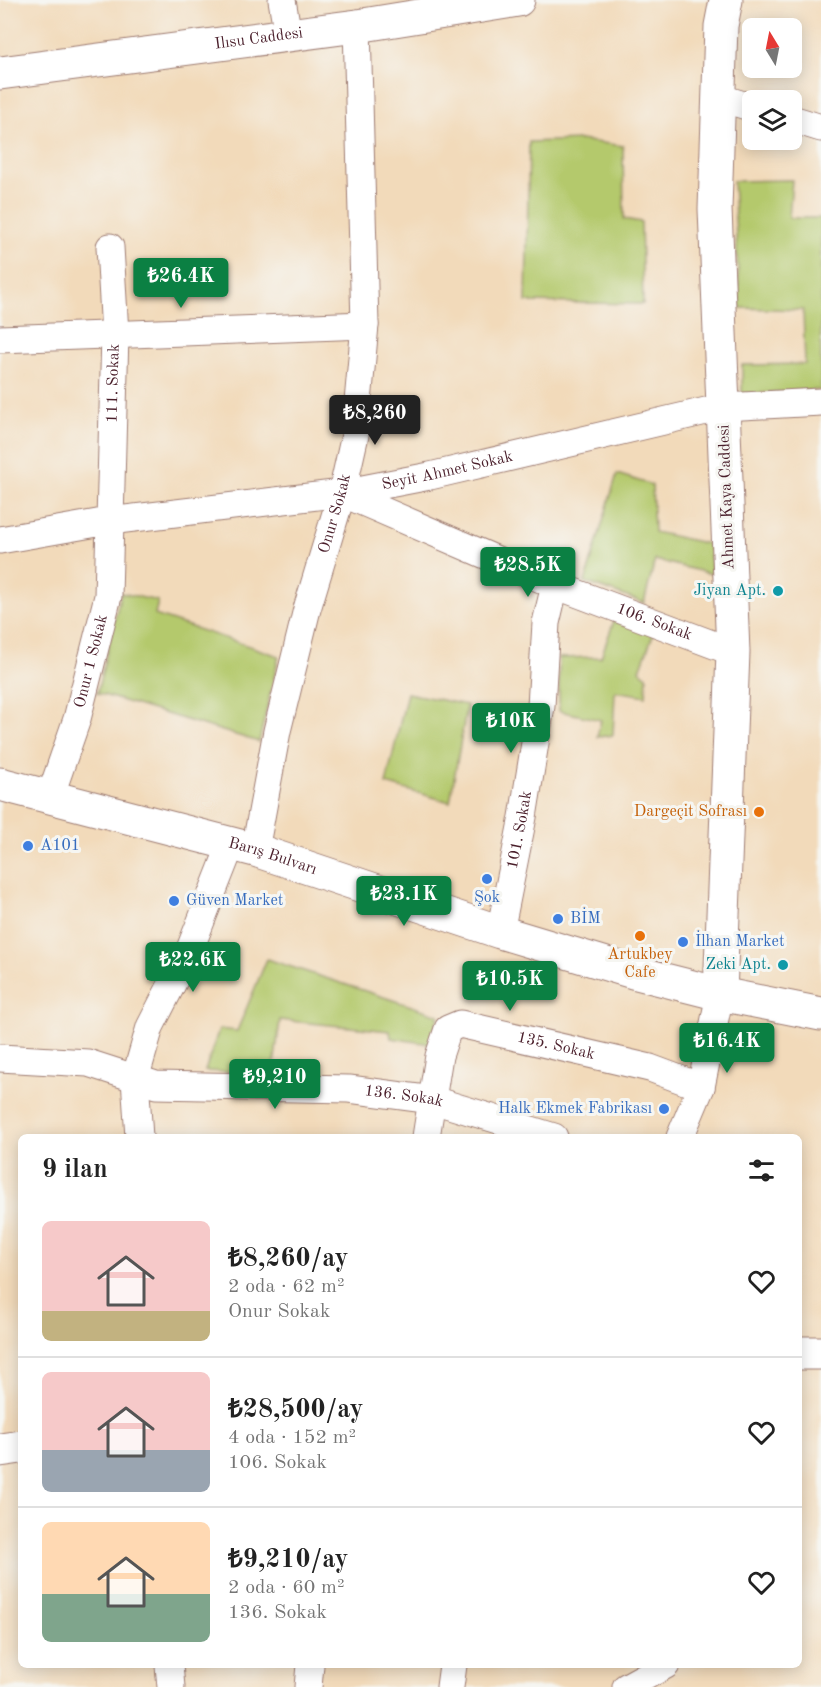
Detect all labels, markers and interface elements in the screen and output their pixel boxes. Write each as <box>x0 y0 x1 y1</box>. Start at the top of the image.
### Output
north arrow <box>742 18 802 78</box>
map controls <box>742 18 802 150</box>
street label: Ilısu Caddesi <box>214 25 304 53</box>
button: layers <box>742 90 802 150</box>
pin: ₺26.4K <box>132 258 230 309</box>
text: ₺26.4K <box>147 267 215 287</box>
street label: 111. Sokak <box>105 344 123 423</box>
pin: ₺8,260 <box>326 395 424 446</box>
text: ₺8,260 <box>343 404 407 424</box>
street label: Ahmet Kaya Caddesi <box>716 424 738 570</box>
street label: Seyit Ahmet Sokak <box>381 449 515 493</box>
street label: Onur Sokak <box>316 473 354 555</box>
pin: ₺28.5K <box>479 547 577 598</box>
text: ₺28.5K <box>494 556 562 576</box>
place label: Jiyan Apt. <box>693 583 766 599</box>
marker: Jiyan Apt. <box>771 584 785 598</box>
street label: 106. Sokak <box>614 601 694 644</box>
street label: Onur 1 Sokak <box>72 613 111 710</box>
pin: ₺10K <box>475 703 547 754</box>
text: ₺10K <box>486 712 536 732</box>
street label: 101. Sokak <box>505 790 535 870</box>
place label: Dargeçit Sofrası <box>634 804 747 820</box>
marker: Dargeçit Sofrası <box>752 805 766 819</box>
street label: Barış Bulvarı <box>226 835 319 878</box>
place label: A101 <box>40 838 80 854</box>
marker: A101 <box>21 839 35 853</box>
marker: Şok <box>480 872 494 886</box>
pin: ₺23.1K <box>355 876 453 927</box>
text: ₺23.1K <box>370 885 438 905</box>
place label: Şok <box>474 890 500 906</box>
place label: Güven Market <box>186 893 284 909</box>
marker: Güven Market <box>167 894 181 908</box>
place label: BİM <box>570 907 601 927</box>
marker: BİM <box>551 912 565 926</box>
marker: Artukbey Cafe <box>633 929 647 943</box>
place label: İlhan Market <box>695 930 785 950</box>
marker: İlhan Market <box>676 935 690 949</box>
pin: ₺22.6K <box>144 942 242 993</box>
place label: Artukbey Cafe <box>607 947 673 981</box>
text: ₺22.6K <box>159 951 227 971</box>
place label: Zeki Apt. <box>705 957 771 973</box>
marker: Zeki Apt. <box>776 958 790 972</box>
pin: ₺10.5K <box>461 961 559 1012</box>
text: ₺10.5K <box>476 970 544 990</box>
pin: ₺16.4K <box>678 1023 776 1074</box>
street label: 135. Sokak <box>516 1029 596 1063</box>
text: ₺16.4K <box>693 1032 761 1052</box>
pin: ₺9,210 <box>226 1059 324 1110</box>
text: ₺9,210 <box>243 1068 307 1088</box>
street label: 136. Sokak <box>364 1083 445 1111</box>
place label: Halk Ekmek Fabrikası <box>498 1101 652 1117</box>
marker: Halk Ekmek Fabrikası <box>657 1102 671 1116</box>
icon: filters <box>745 1154 778 1187</box>
text: 9 ilan <box>42 1157 108 1183</box>
icon: home <box>90 1245 162 1317</box>
text: ₺8,260/ay <box>228 1246 348 1272</box>
icon: heart <box>745 1265 778 1298</box>
text: 2 oda · 62 m² <box>228 1277 345 1297</box>
text: Onur Sokak <box>228 1302 330 1322</box>
icon: home <box>90 1396 162 1468</box>
text: ₺28,500/ay <box>228 1397 363 1423</box>
icon: heart <box>745 1416 778 1449</box>
text: 4 oda · 152 m² <box>228 1428 356 1448</box>
text: 106. Sokak <box>228 1453 327 1473</box>
icon: home <box>90 1546 162 1618</box>
text: ₺9,210/ay <box>228 1547 348 1573</box>
icon: heart <box>745 1566 778 1599</box>
text: 2 oda · 60 m² <box>228 1578 345 1598</box>
text: 136. Sokak <box>228 1603 327 1623</box>

